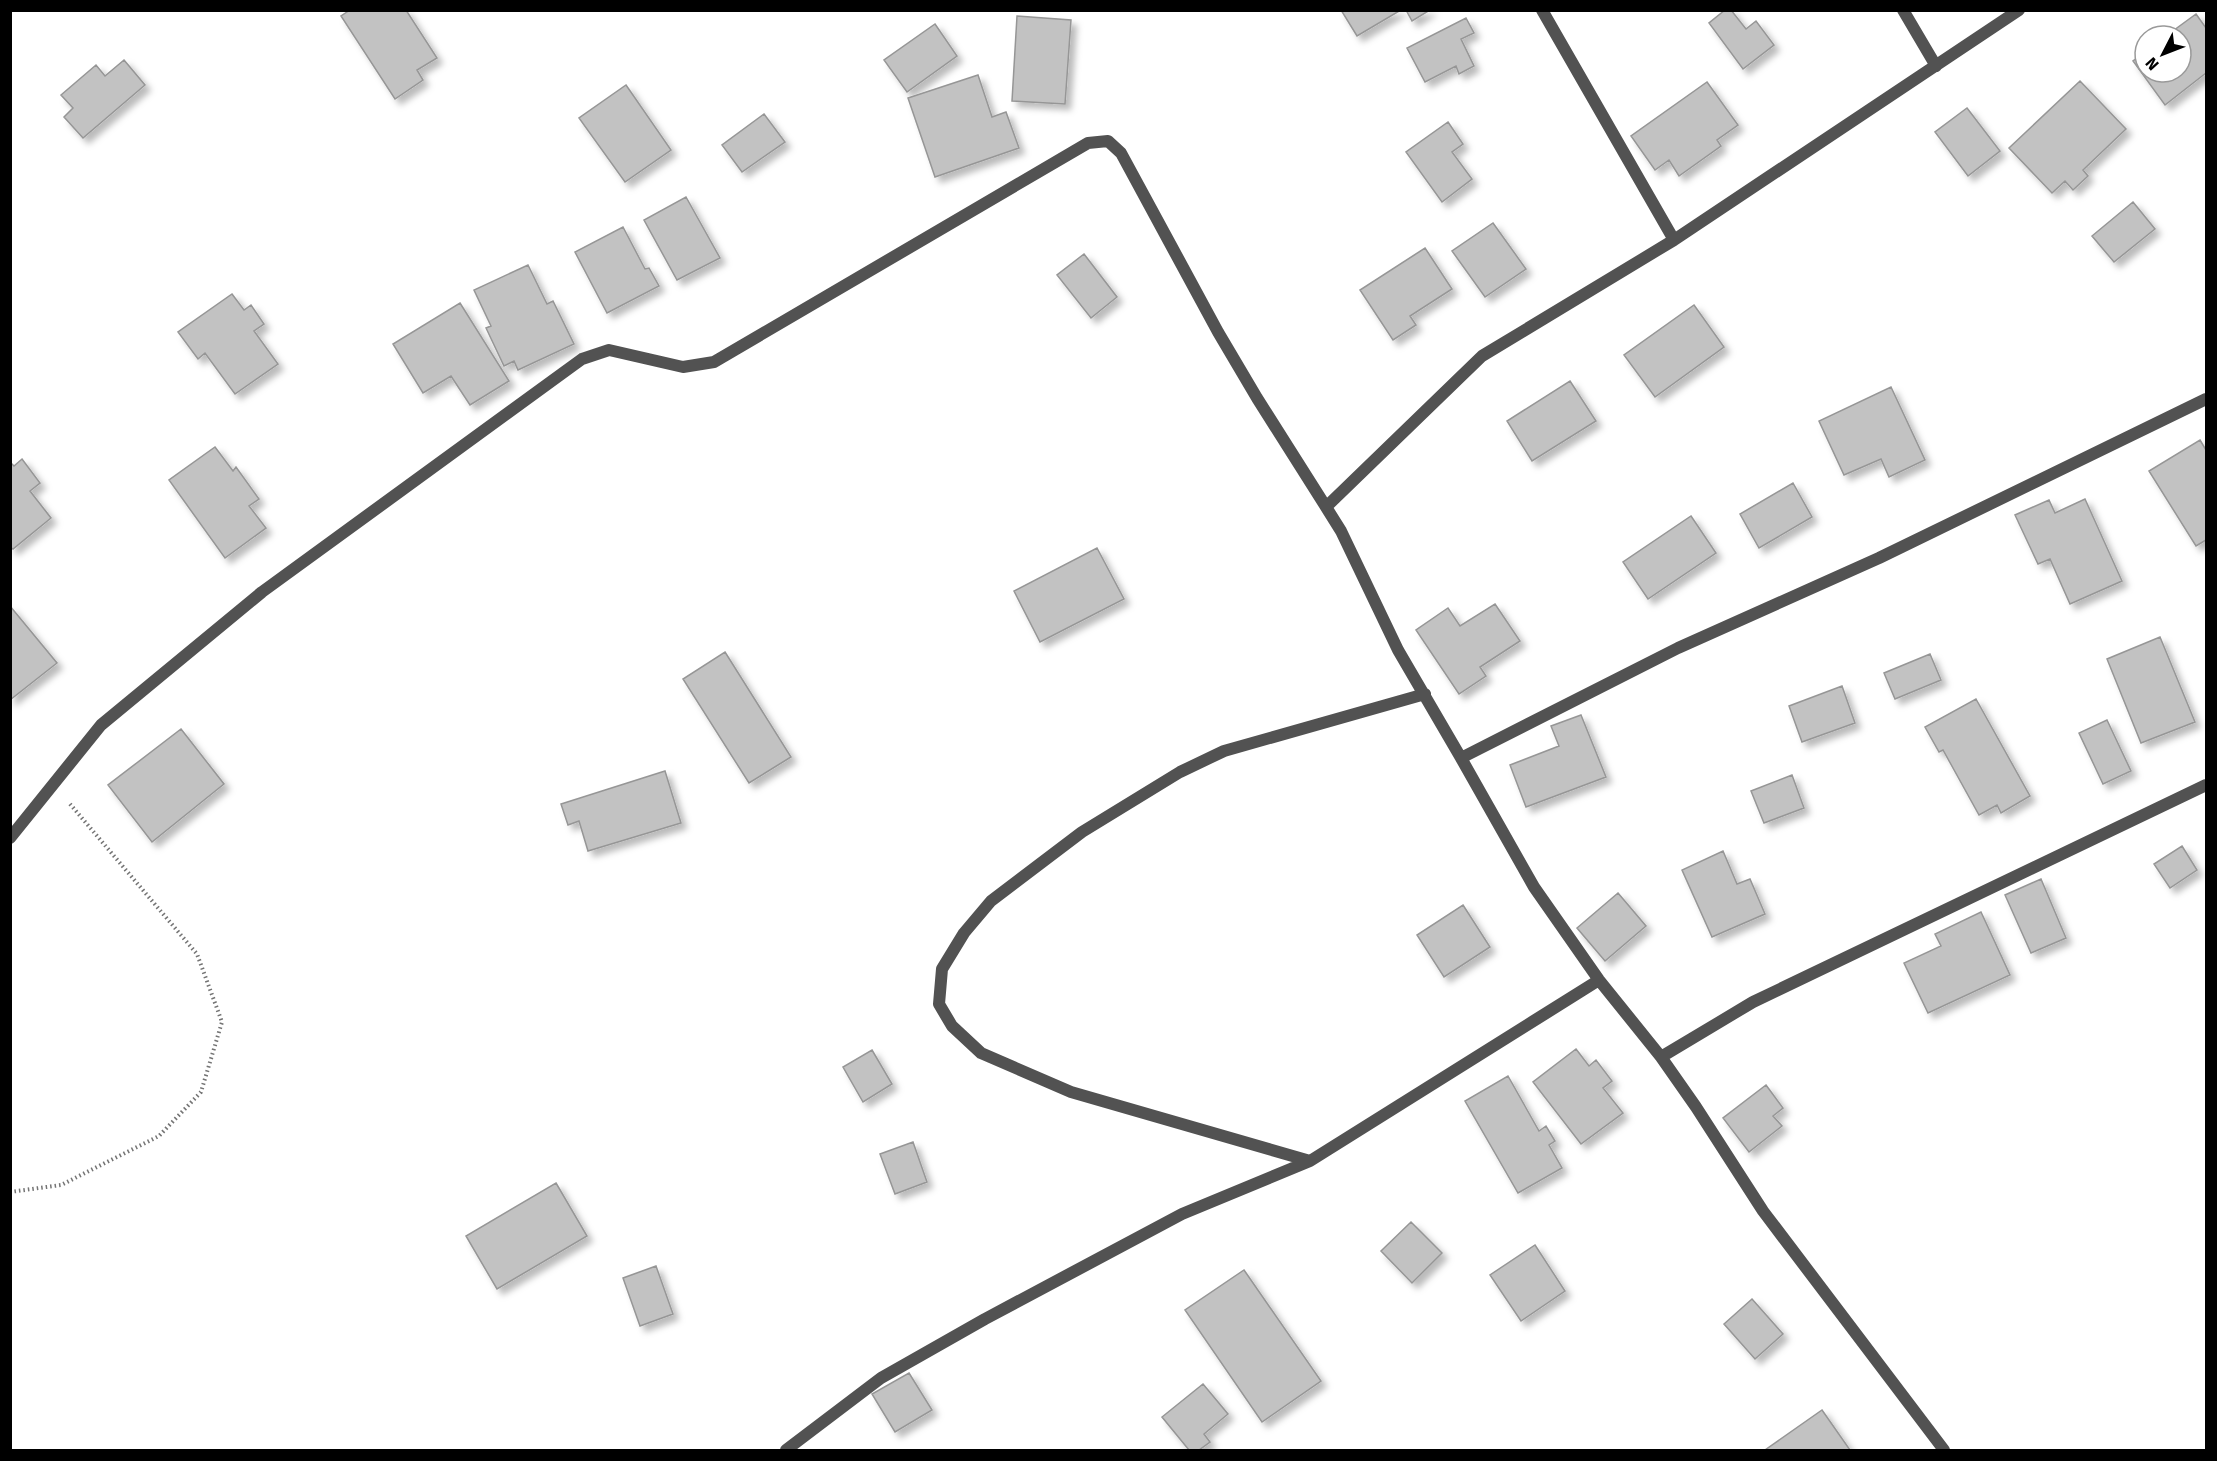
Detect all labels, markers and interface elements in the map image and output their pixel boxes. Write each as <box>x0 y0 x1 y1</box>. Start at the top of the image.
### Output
north arrow <box>2133 24 2193 84</box>
text: N <box>2142 53 2163 74</box>

